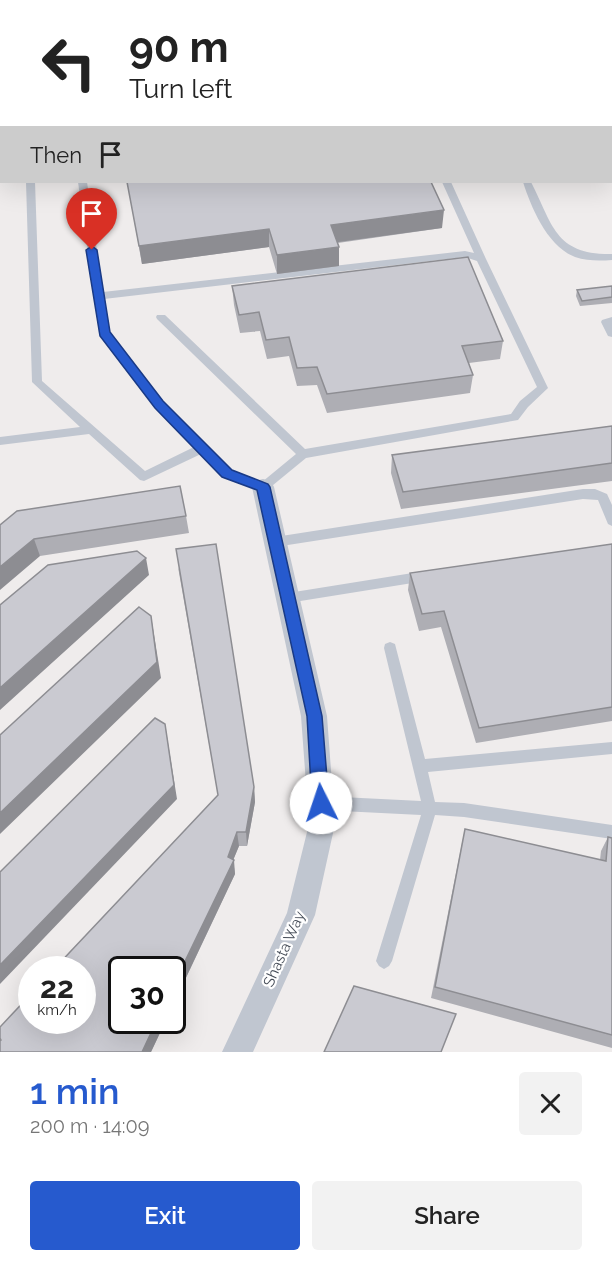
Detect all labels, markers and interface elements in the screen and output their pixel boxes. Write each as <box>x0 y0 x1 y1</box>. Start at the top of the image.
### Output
text: 90 m <box>129 23 229 72</box>
icon: left <box>30 24 108 102</box>
text: Turn left <box>129 73 232 104</box>
icon: arrive <box>94 138 127 171</box>
text: Then <box>30 142 82 168</box>
pin <box>66 188 117 250</box>
icon: arrive <box>75 197 108 230</box>
position arrow <box>289 771 353 835</box>
street label: Shasta Way <box>259 908 309 990</box>
speed limit sign: 30 <box>108 956 186 1034</box>
text: 22 <box>40 970 74 1005</box>
text: km/h <box>37 1001 77 1019</box>
text: 1 min <box>30 1070 119 1112</box>
button: close <box>519 1072 582 1135</box>
text: 200 m · 14:09 <box>30 1114 150 1138</box>
button: Exit <box>30 1181 300 1250</box>
button: Share <box>312 1181 582 1250</box>

